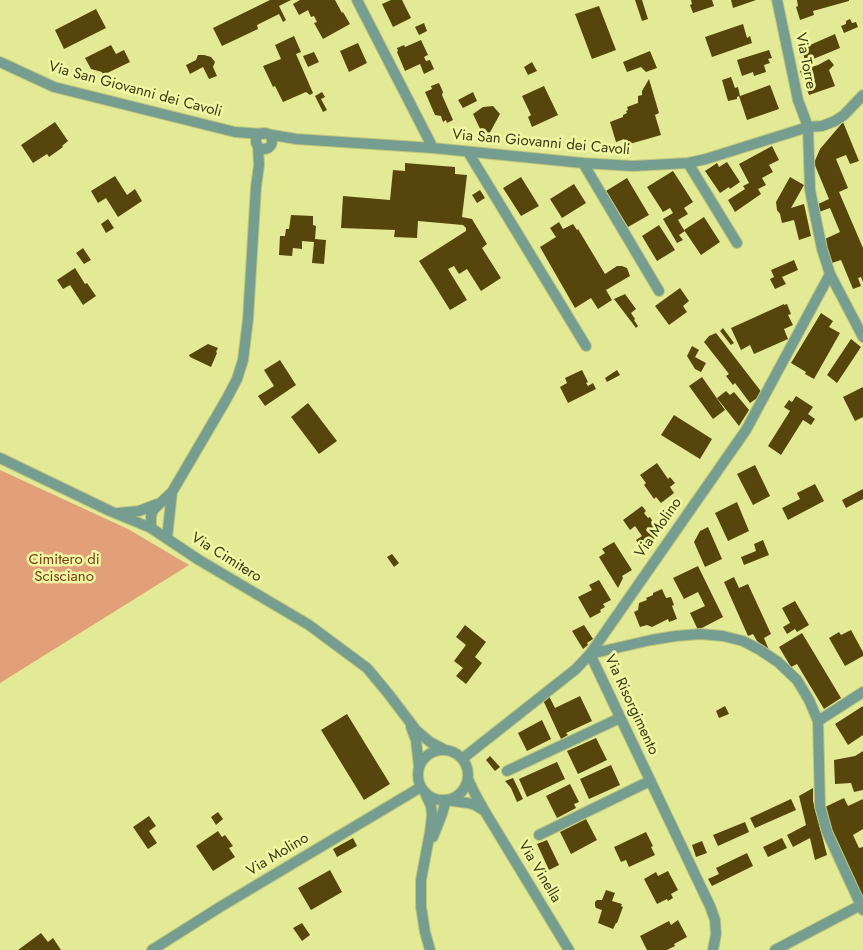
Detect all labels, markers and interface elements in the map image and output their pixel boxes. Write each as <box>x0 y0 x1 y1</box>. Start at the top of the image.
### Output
street label: Via Torre <box>791 31 819 91</box>
street label: Via San Giovanni dei Cavoli <box>46 58 224 122</box>
street label: Via San Giovanni dei Cavoli <box>451 126 631 160</box>
street label: Via Molino <box>632 494 686 562</box>
street label: Via Cimitero <box>187 529 265 587</box>
park label: Cimitero di Scisciano <box>28 551 100 586</box>
street label: Via Risorgimento <box>600 652 662 758</box>
street label: Via Molino <box>244 829 312 881</box>
street label: Via Vinella <box>514 838 564 906</box>

